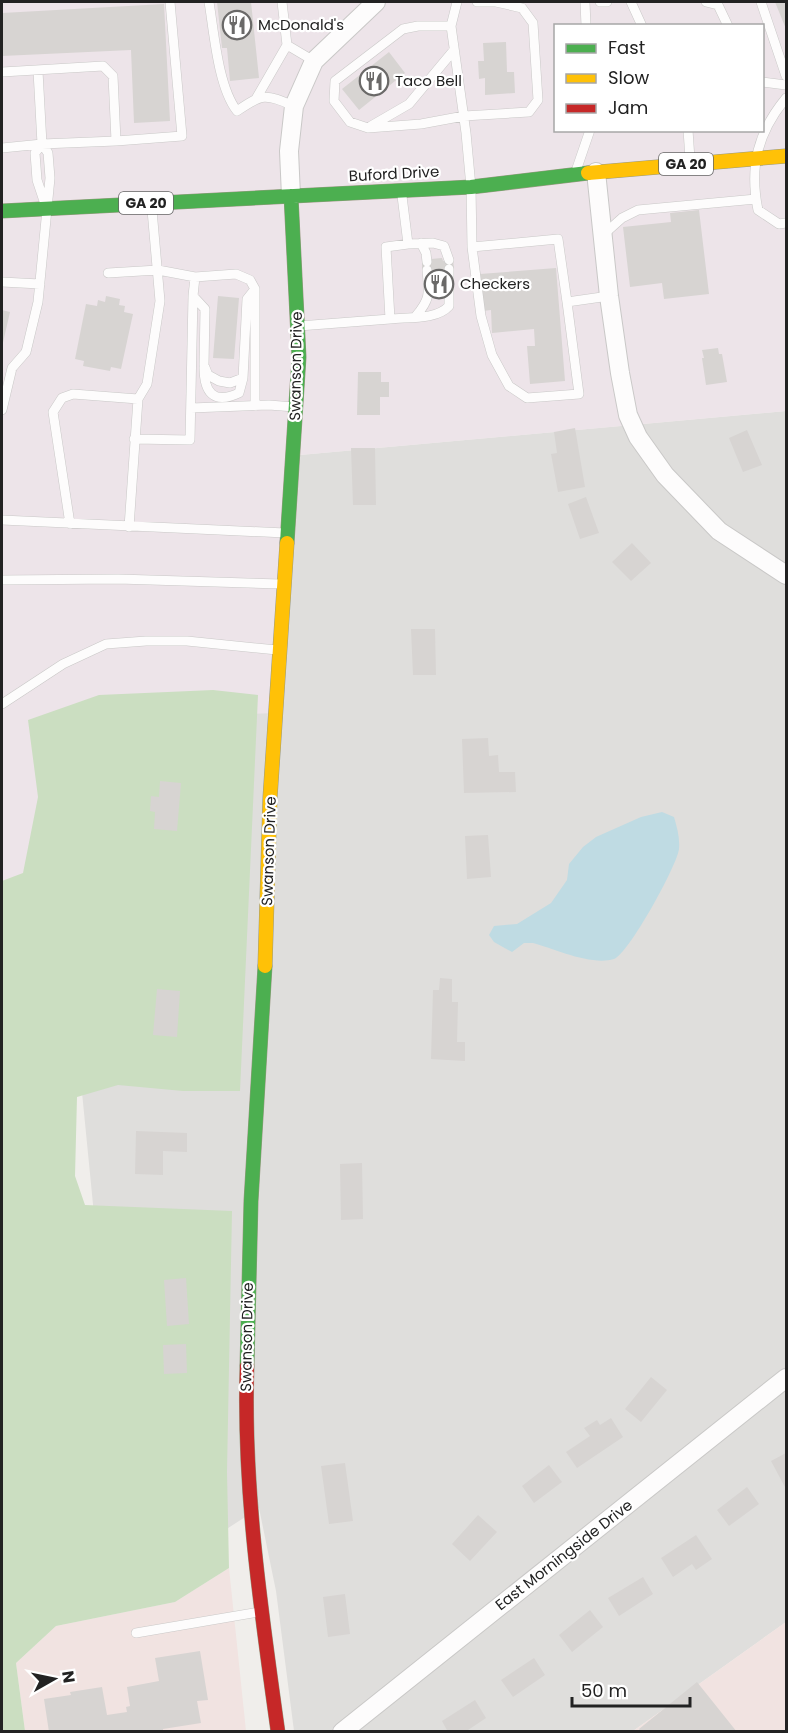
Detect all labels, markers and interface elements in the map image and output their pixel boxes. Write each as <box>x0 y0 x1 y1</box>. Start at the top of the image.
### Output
restaurant icon: McDonald's <box>221 9 253 41</box>
place label: McDonald's <box>258 14 344 35</box>
legend <box>554 24 764 132</box>
text: Fast <box>608 35 645 60</box>
restaurant icon: Taco Bell <box>358 65 390 97</box>
text: Slow <box>608 65 650 90</box>
place label: Taco Bell <box>395 70 462 91</box>
text: Jam <box>608 95 648 120</box>
road number: GA 20 <box>659 153 713 175</box>
street label: Buford Drive <box>348 161 440 186</box>
road number: GA 20 <box>119 192 173 214</box>
restaurant icon: Checkers <box>423 268 455 300</box>
place label: Checkers <box>460 273 530 294</box>
street label: Swanson Drive <box>284 311 307 421</box>
street label: Swanson Drive <box>256 796 281 906</box>
street label: Swanson Drive <box>235 1282 258 1392</box>
street label: East Morningside Drive <box>491 1494 637 1615</box>
north arrow <box>24 1649 84 1709</box>
text: N <box>56 1669 81 1684</box>
scale bar <box>572 1670 690 1708</box>
text: 50 m <box>581 1678 627 1703</box>

